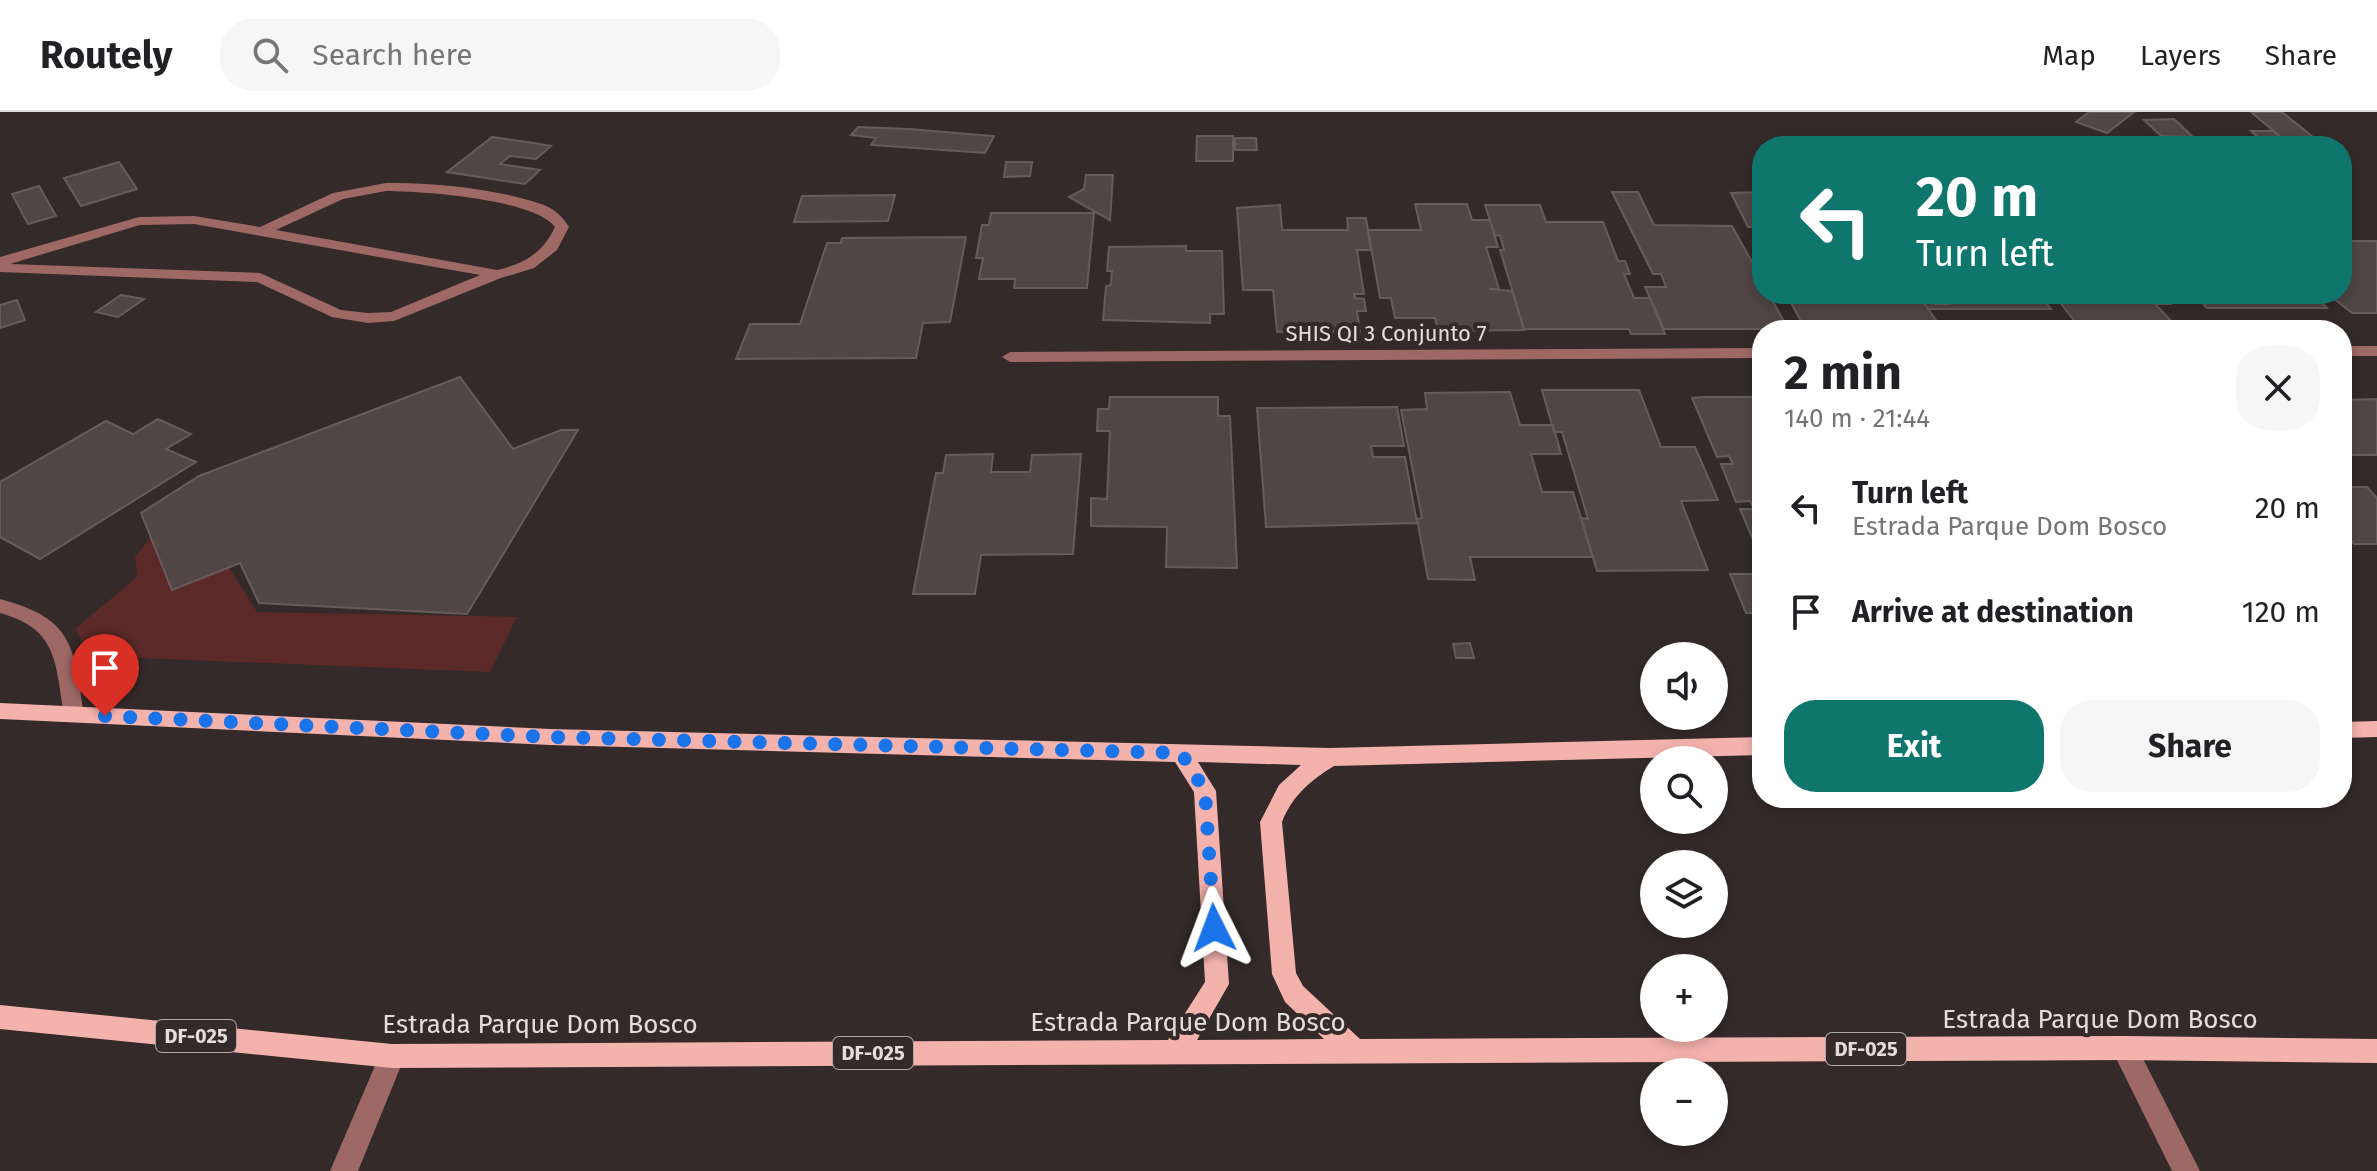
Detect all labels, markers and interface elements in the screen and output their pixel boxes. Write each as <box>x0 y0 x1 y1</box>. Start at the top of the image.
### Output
search box <box>220 19 780 91</box>
text: Routely <box>40 32 172 78</box>
icon: search <box>248 33 292 77</box>
text: Search here <box>312 37 473 73</box>
text: Map <box>2042 39 2096 72</box>
text: Layers <box>2140 39 2221 72</box>
text: Share <box>2265 39 2337 72</box>
text: 20 m <box>1916 164 2038 231</box>
icon: left <box>1784 168 1888 272</box>
text: Turn left <box>1916 232 2054 276</box>
street label: SHIS QI 3 Conjunto 7 <box>1285 320 1487 347</box>
text: 2 min <box>1784 344 1902 402</box>
button: close <box>2236 346 2320 430</box>
text: 140 m · 21:44 <box>1784 403 1930 434</box>
text: Turn left <box>1852 475 1968 511</box>
icon: left <box>1784 486 1828 530</box>
text: 20 m <box>2255 490 2320 526</box>
text: Estrada Parque Dom Bosco <box>1852 511 2167 542</box>
icon: arrive <box>1784 590 1828 634</box>
text: Arrive at destination <box>1852 594 2134 630</box>
text: 120 m <box>2242 594 2320 630</box>
pin <box>71 634 139 716</box>
map controls <box>1640 642 1728 1146</box>
button: sound <box>1640 642 1728 730</box>
icon: arrive <box>83 646 127 690</box>
button: Exit <box>1784 700 2044 792</box>
button: Share <box>2060 700 2320 792</box>
button: search <box>1640 746 1728 834</box>
button: layers <box>1640 850 1728 938</box>
position arrow <box>1172 886 1256 970</box>
button: + <box>1640 954 1728 1042</box>
street label: Estrada Parque Dom Bosco <box>1942 1004 2258 1035</box>
street label: Estrada Parque Dom Bosco <box>1030 1007 1346 1038</box>
street label: Estrada Parque Dom Bosco <box>382 1009 698 1040</box>
road number: DF-025 <box>156 1020 236 1052</box>
road number: DF-025 <box>1826 1033 1906 1065</box>
road number: DF-025 <box>833 1037 913 1069</box>
button: − <box>1640 1058 1728 1146</box>

